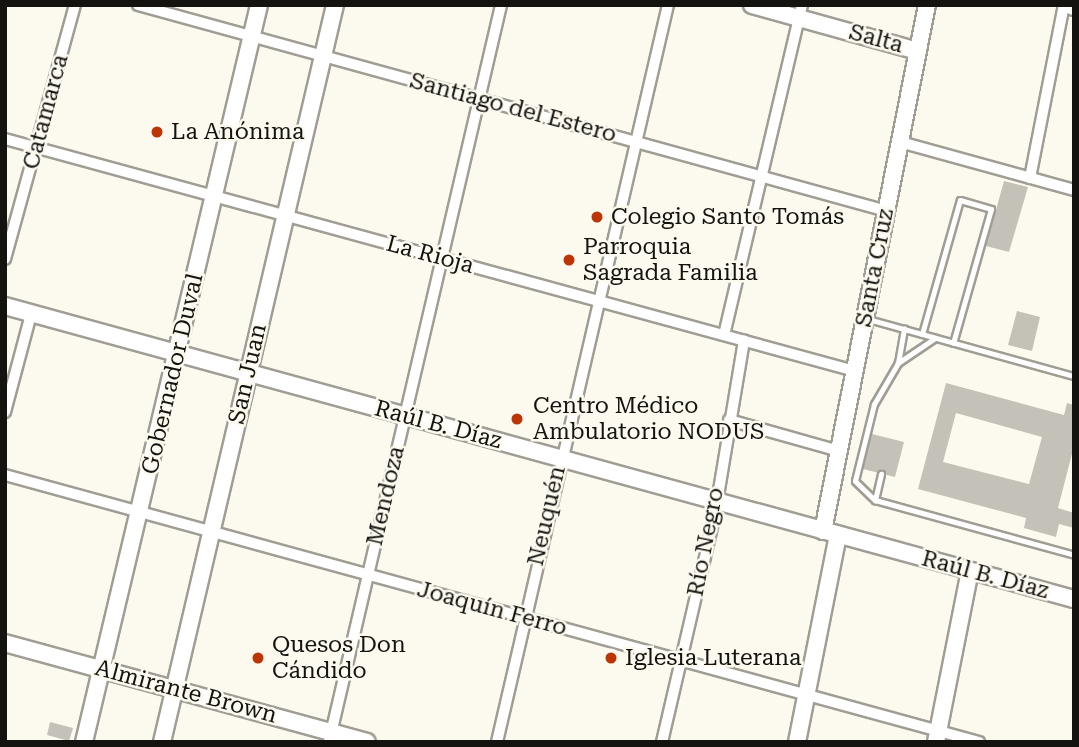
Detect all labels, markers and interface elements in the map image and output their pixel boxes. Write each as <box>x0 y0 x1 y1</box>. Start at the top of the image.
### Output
street label: Salta <box>846 19 906 59</box>
street label: Catamarca <box>17 52 75 172</box>
street label: Santiago del Estero <box>407 67 619 149</box>
place label: La Anónima <box>171 118 304 146</box>
marker: La Anónima <box>149 124 165 140</box>
place label: Colegio Santo Tomás <box>611 203 844 231</box>
street label: Santa Cruz <box>850 207 900 329</box>
marker: Colegio Santo Tomás <box>589 209 605 225</box>
street label: La Rioja <box>383 230 477 280</box>
place label: Parroquia Sagrada Familia <box>583 233 758 287</box>
marker: Parroquia Sagrada Familia <box>561 252 577 268</box>
street label: Gobernador Duval <box>136 271 210 477</box>
street label: San Juan <box>223 321 273 427</box>
place label: Centro Médico Ambulatorio NODUS <box>533 392 764 446</box>
street label: Raúl B. Díaz <box>372 395 504 455</box>
marker: Centro Médico Ambulatorio NODUS <box>507 409 527 429</box>
street label: Mendoza <box>361 444 411 548</box>
street label: Neuquén <box>522 463 572 569</box>
street label: Río Negro <box>682 485 730 599</box>
street label: Raúl B. Díaz <box>919 545 1051 605</box>
street label: Joaquín Ferro <box>414 576 570 642</box>
place label: Quesos Don Cándido <box>272 631 406 685</box>
place label: Iglesia Luterana <box>625 644 802 672</box>
marker: Quesos Don Cándido <box>250 650 266 666</box>
marker: Iglesia Luterana <box>603 650 619 666</box>
street label: Almirante Brown <box>92 654 280 730</box>

